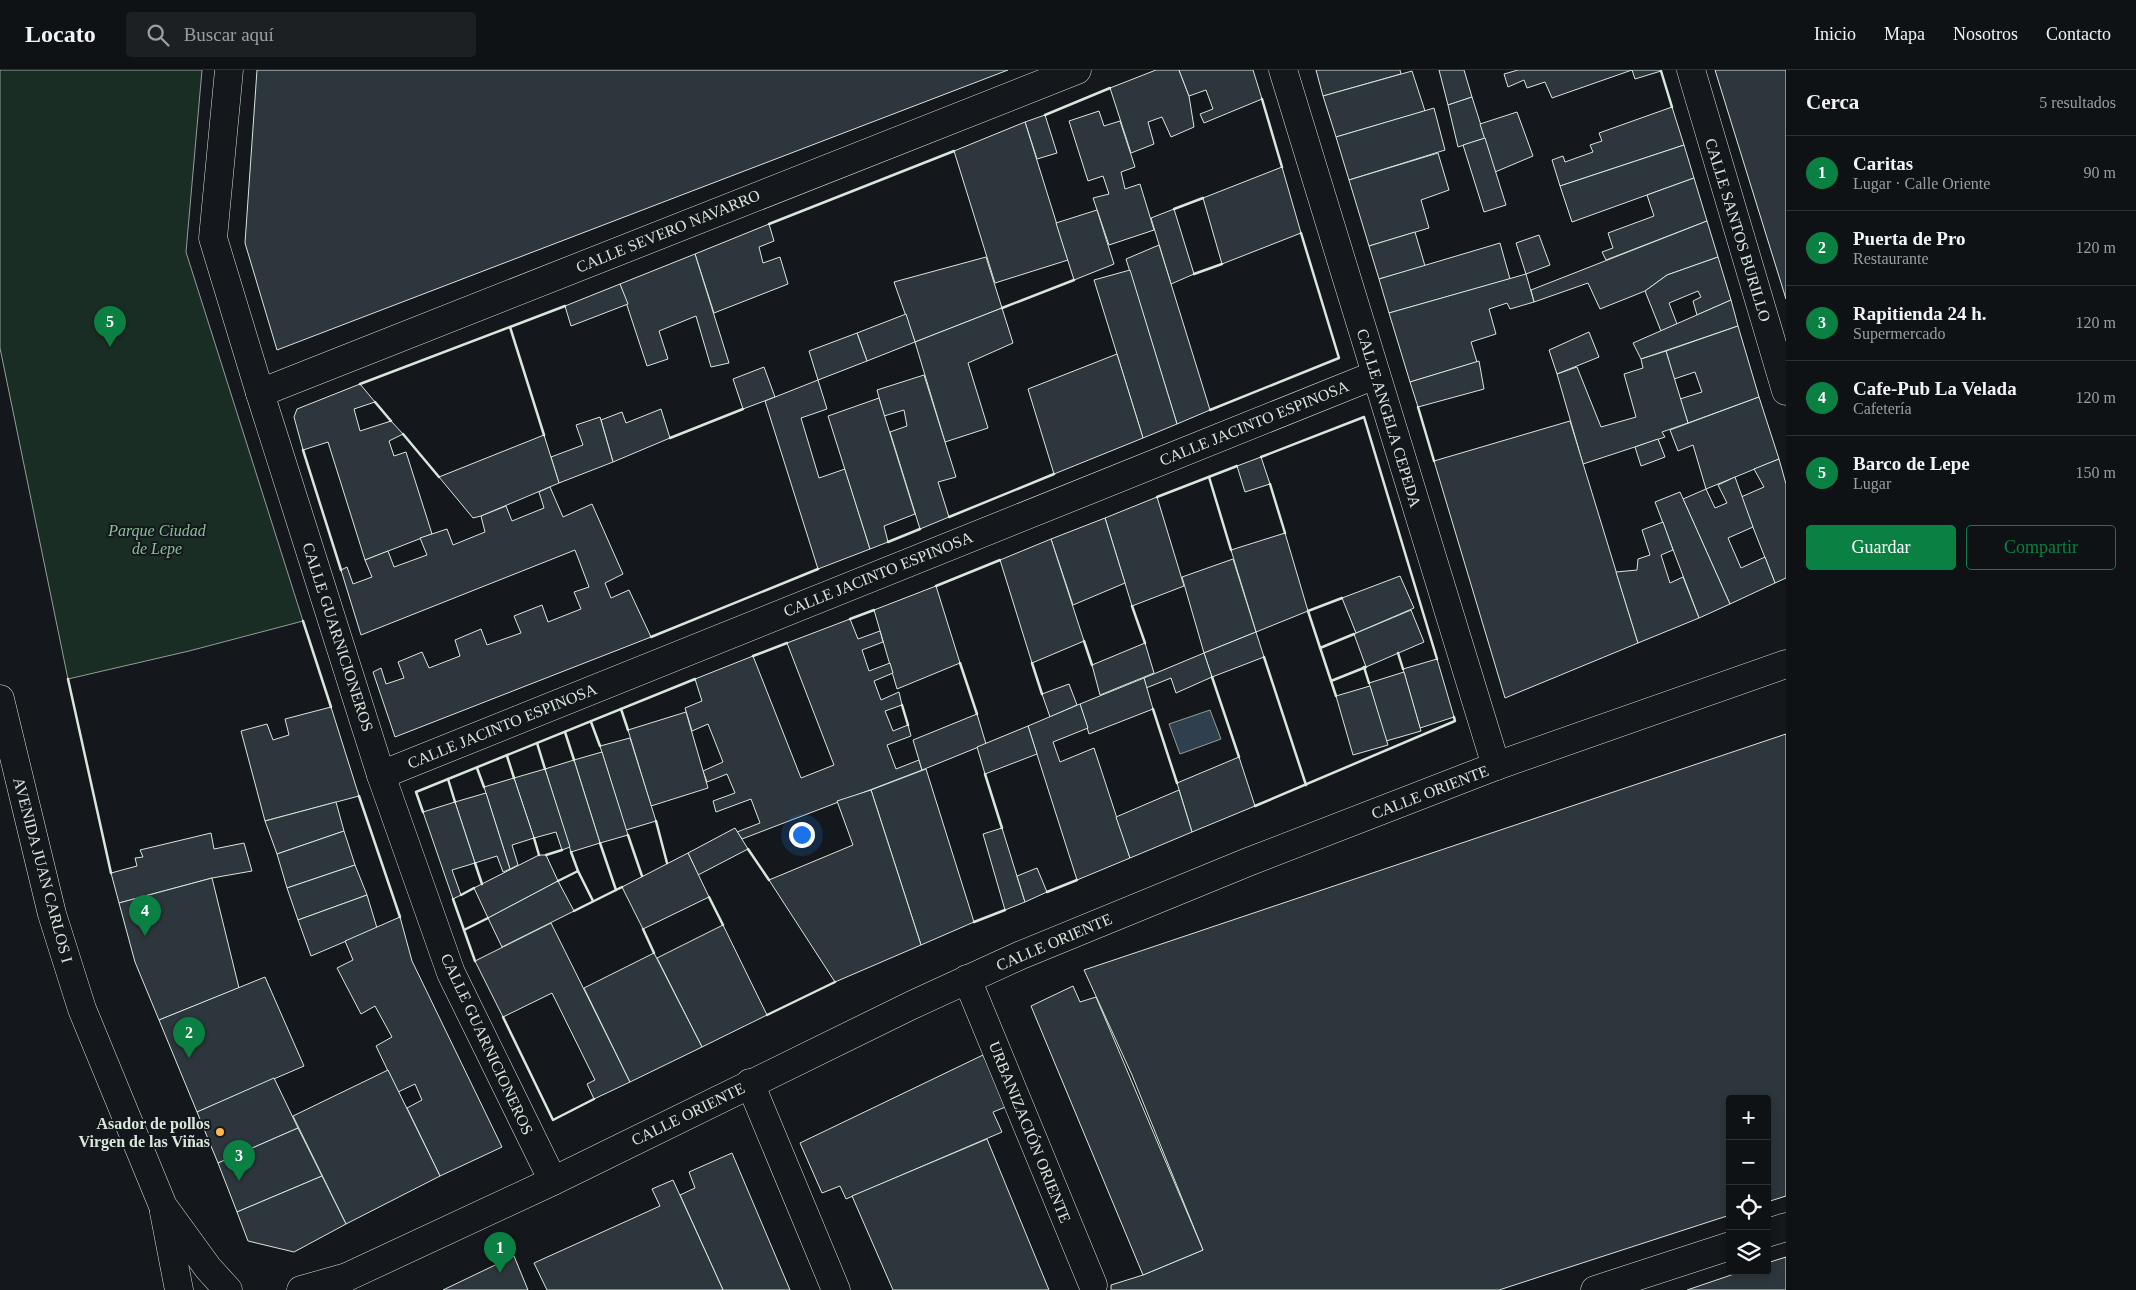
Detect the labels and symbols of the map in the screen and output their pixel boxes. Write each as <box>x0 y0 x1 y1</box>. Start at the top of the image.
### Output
street label: CALLE SANTOS BURILLO <box>1702 136 1774 324</box>
street label: CALLE SEVERO NAVARRO <box>574 186 762 276</box>
pin: 5 <box>94 306 126 347</box>
street label: CALLE ANGELA CEPEDA <box>1354 327 1424 510</box>
street label: CALLE JACINTO ESPINOSA <box>1157 377 1351 469</box>
park label: Parque Ciudad de Lepe <box>107 522 207 558</box>
street label: CALLE JACINTO ESPINOSA <box>781 528 975 620</box>
street label: CALLE GUARNICIONEROS <box>299 540 377 734</box>
street label: CALLE JACINTO ESPINOSA <box>405 680 599 772</box>
street label: CALLE ORIENTE <box>1369 762 1491 822</box>
street label: AVENIDA JUAN CARLOS I <box>10 775 76 965</box>
your location <box>789 822 815 848</box>
pin: 4 <box>129 895 161 936</box>
street label: CALLE ORIENTE <box>994 910 1114 974</box>
street label: CALLE GUARNICIONEROS <box>438 951 536 1137</box>
pin: 2 <box>173 1017 205 1058</box>
street label: URBANIZACIÓN ORIENTE <box>986 1038 1075 1225</box>
street label: CALLE ORIENTE <box>629 1079 747 1149</box>
place label: Asador de pollos Virgen de las Viñas <box>79 1115 210 1151</box>
marker: Asador de pollos Virgen de las Viñas <box>214 1126 226 1138</box>
pin: 3 <box>223 1140 255 1181</box>
pin: 1 <box>484 1232 516 1273</box>

